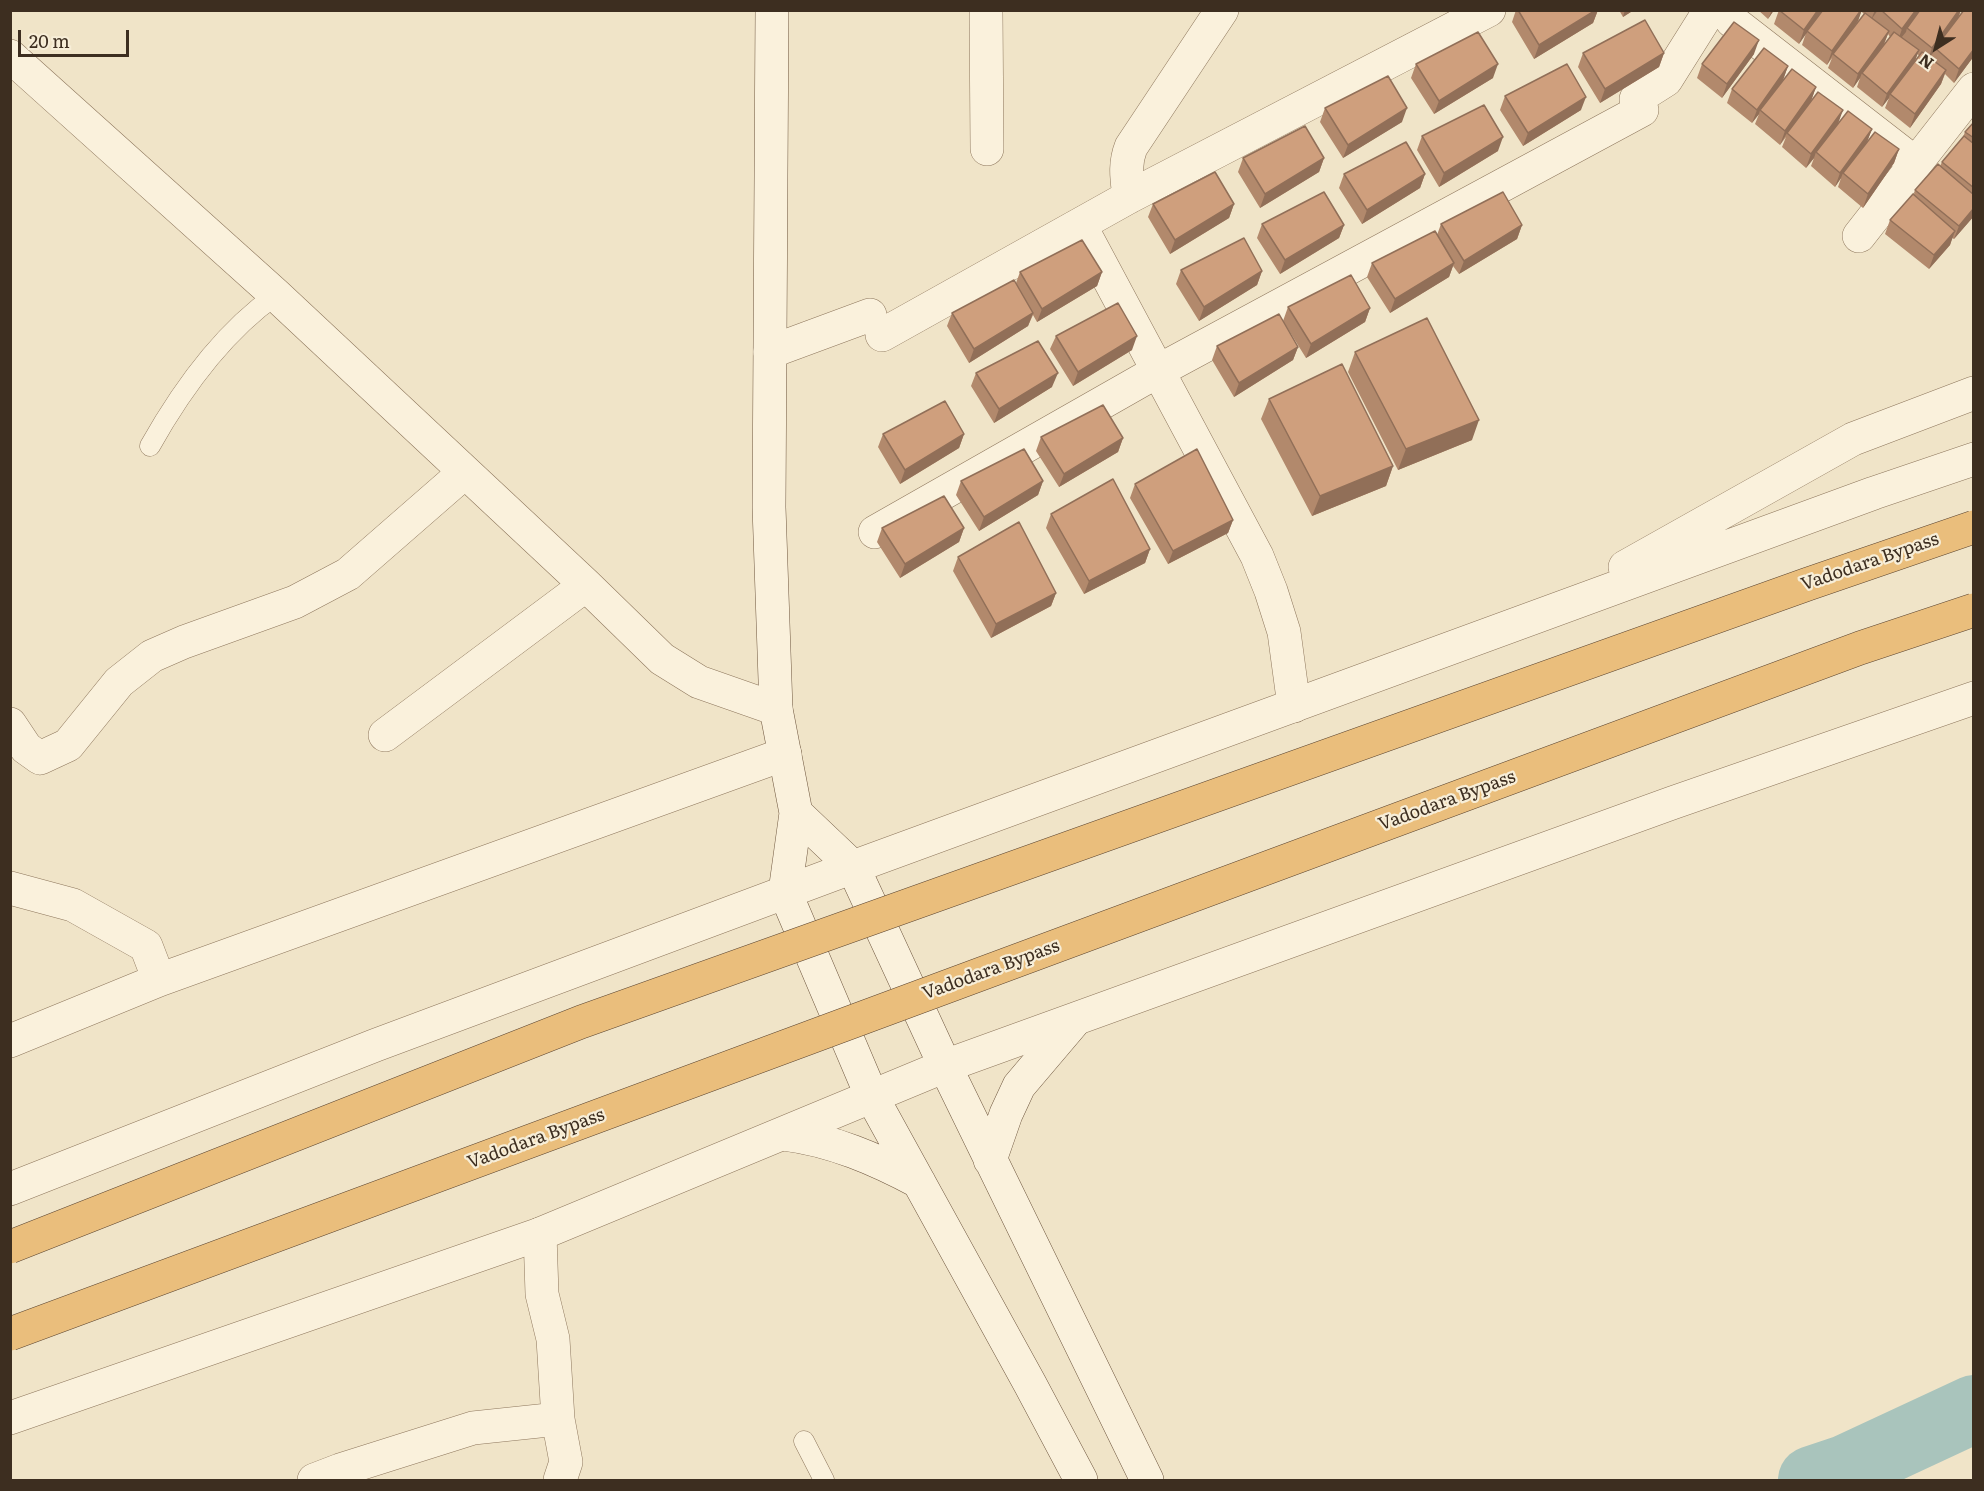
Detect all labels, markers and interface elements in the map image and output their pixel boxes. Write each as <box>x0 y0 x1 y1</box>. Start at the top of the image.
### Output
scale bar <box>21 18 132 56</box>
north arrow <box>1906 18 1966 78</box>
text: 20 m <box>29 27 70 54</box>
text: N <box>1913 49 1938 76</box>
street label: Vadodara Bypass <box>1798 528 1942 596</box>
street label: Vadodara Bypass <box>1376 766 1518 836</box>
street label: Vadodara Bypass <box>920 935 1062 1005</box>
street label: Vadodara Bypass <box>465 1104 607 1174</box>

